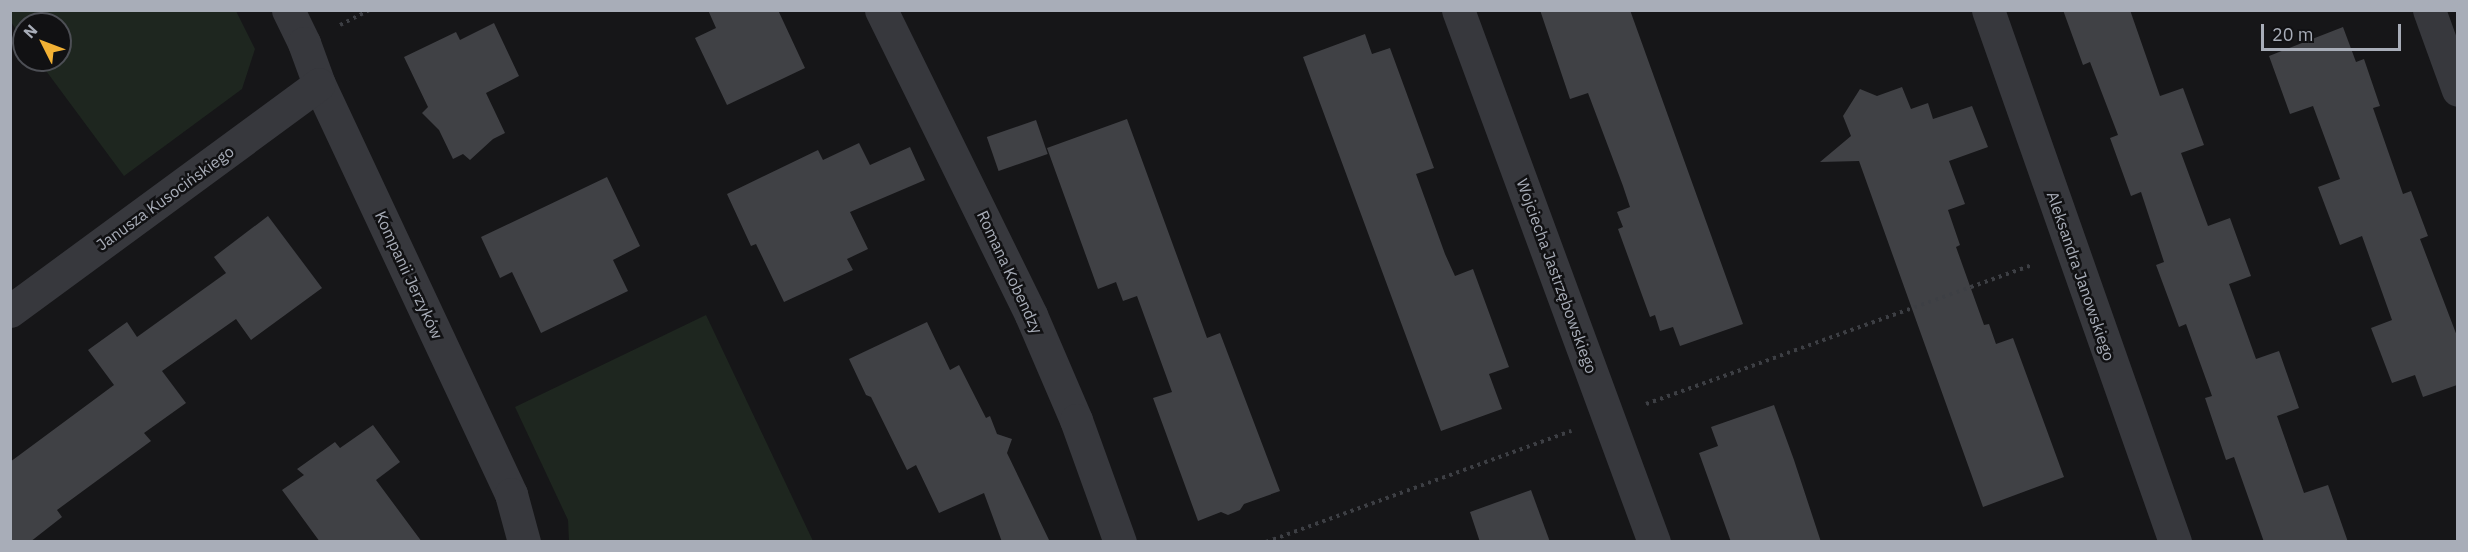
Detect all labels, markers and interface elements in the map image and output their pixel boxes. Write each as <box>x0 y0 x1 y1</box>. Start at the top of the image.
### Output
north arrow <box>12 12 72 72</box>
scale bar <box>2264 12 2404 50</box>
text: N <box>19 20 41 42</box>
text: 20 m <box>2272 23 2314 46</box>
street label: Janusza Kusocińskiego <box>92 142 238 254</box>
street label: Wojciecha Jastrzębowskiego <box>1513 176 1601 376</box>
street label: Aleksandra Janowskiego <box>2043 189 2119 363</box>
street label: Romana Kobendzy <box>973 207 1047 337</box>
street label: Kompanii Jerzyków <box>371 208 447 342</box>

